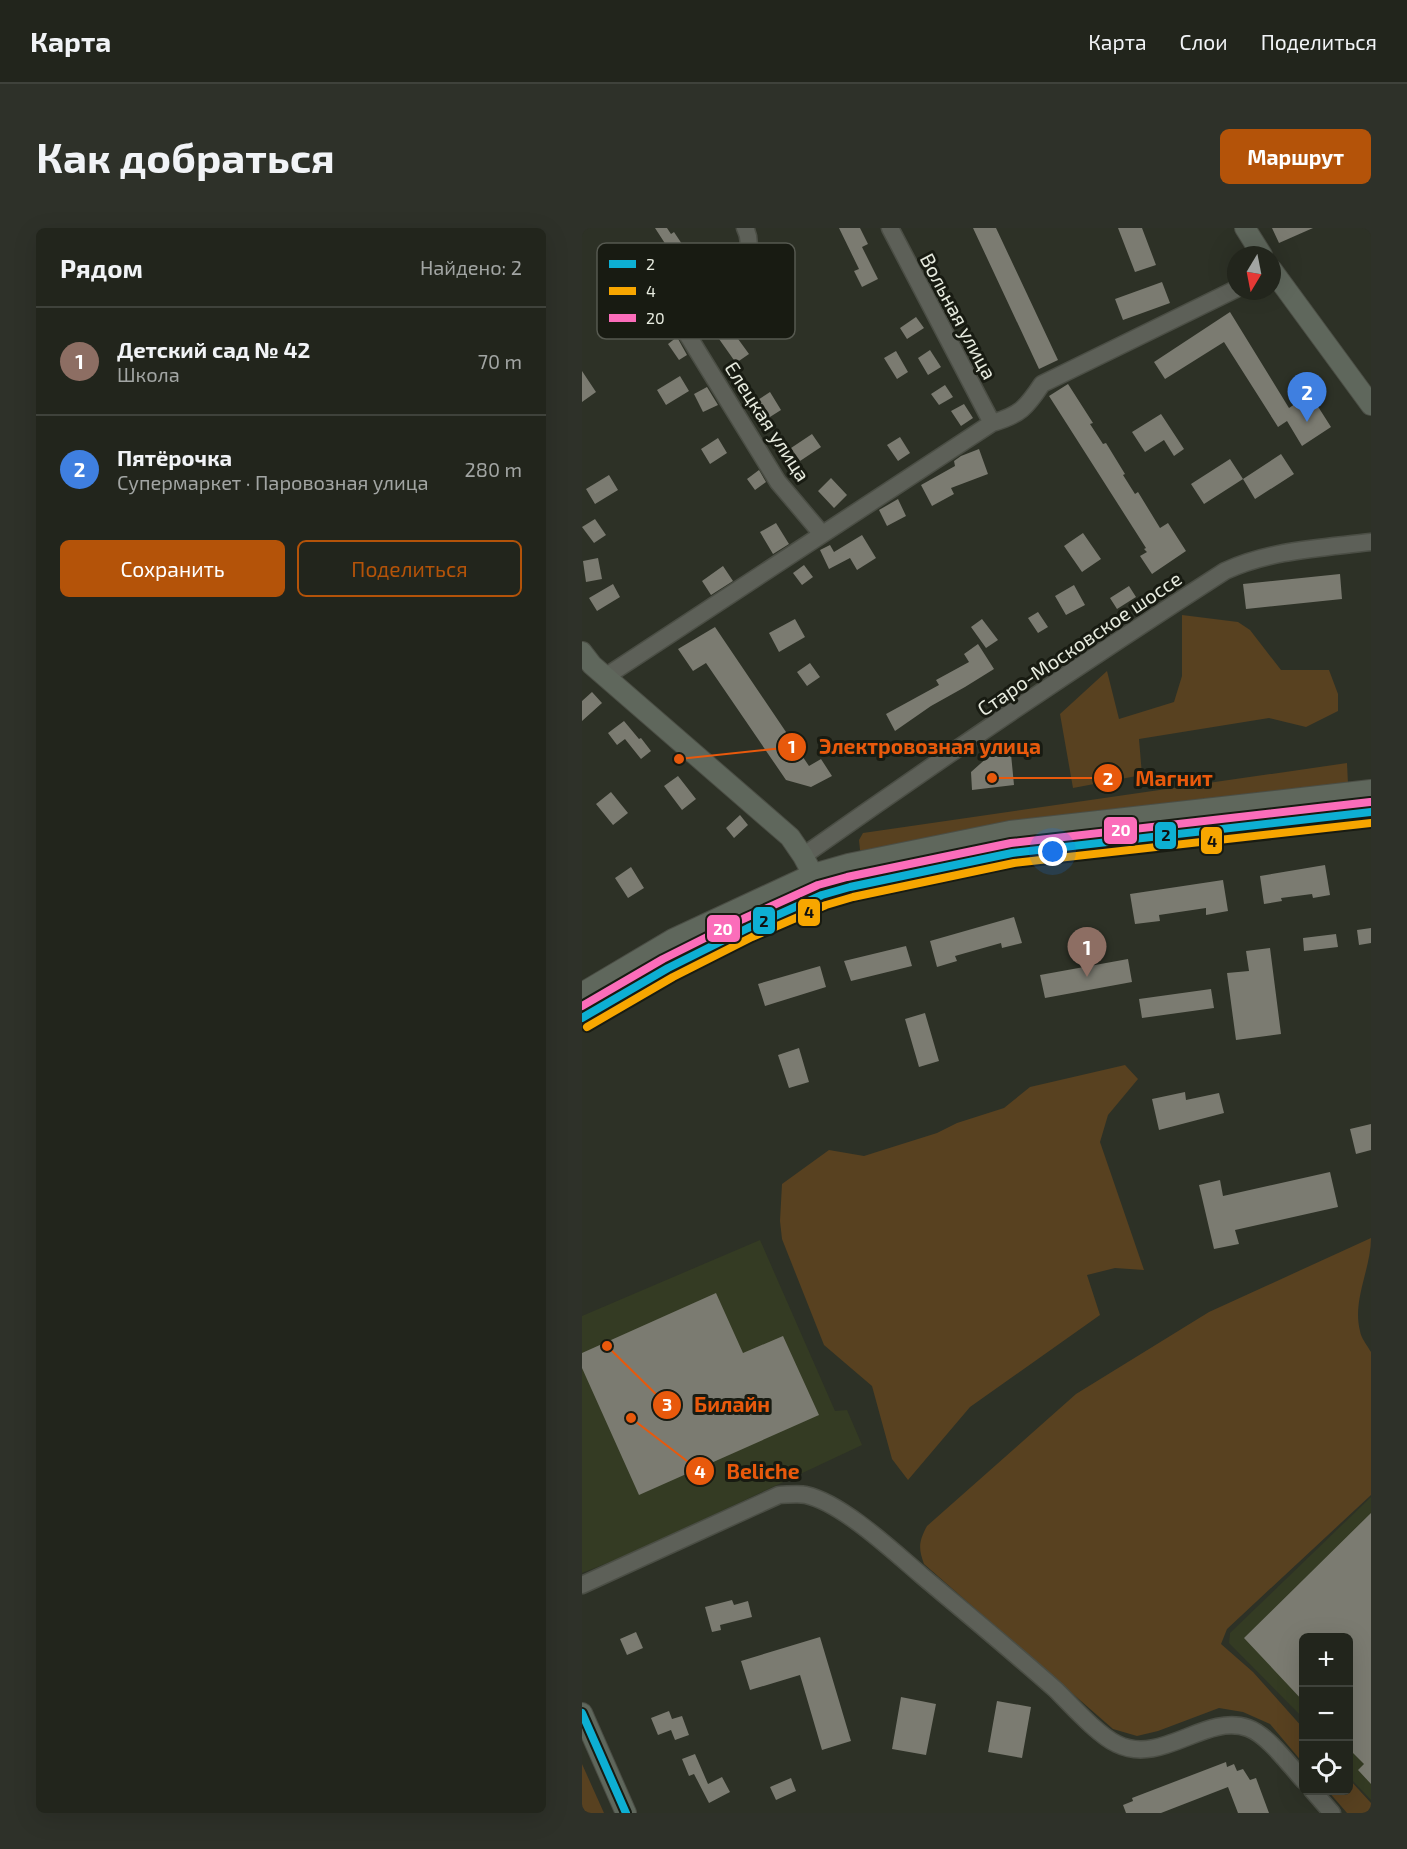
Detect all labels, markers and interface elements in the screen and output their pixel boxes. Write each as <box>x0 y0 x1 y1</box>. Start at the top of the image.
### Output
text: Карта <box>30 24 111 58</box>
text: Карта <box>1088 29 1147 54</box>
text: Слои <box>1180 29 1228 54</box>
text: Поделиться <box>1261 29 1377 54</box>
button: Маршрут <box>1220 129 1371 184</box>
text: Как добраться <box>36 131 335 181</box>
legend <box>597 243 795 339</box>
north arrow <box>1227 246 1281 300</box>
street label: Вольная улица <box>915 249 1002 384</box>
text: Рядом <box>60 252 143 283</box>
text: 2 <box>646 254 655 273</box>
text: Найдено: 2 <box>420 255 522 279</box>
text: 4 <box>646 281 656 300</box>
text: 20 <box>646 308 665 327</box>
text: Детский сад № 42 <box>117 336 310 362</box>
text: 1 <box>75 349 84 373</box>
text: 70 m <box>478 349 522 373</box>
street label: Елецкая улица <box>720 357 816 486</box>
text: Школа <box>117 362 180 386</box>
pin: 2 <box>1288 372 1326 422</box>
text: Пятёрочка <box>117 444 232 470</box>
text: 2 <box>74 457 85 481</box>
text: 280 m <box>465 457 522 481</box>
text: Супермаркет · Паровозная улица <box>117 470 429 494</box>
button: Сохранить <box>60 540 285 597</box>
button: Поделиться <box>297 540 522 597</box>
street label: Старо-Московское шоссе <box>972 566 1186 720</box>
callout: Электровозная улица <box>777 727 1053 766</box>
text: Электровозная улица <box>819 733 1041 758</box>
text: 1 <box>788 735 796 757</box>
callout: Магнит <box>1093 759 1225 798</box>
text: Магнит <box>1135 765 1213 790</box>
text: 2 <box>1103 767 1113 789</box>
line badge: 20 <box>1103 816 1138 845</box>
text: 20 <box>1111 820 1131 839</box>
line badge: 2 <box>1154 821 1177 850</box>
text: 2 <box>1161 825 1171 844</box>
line badge: 4 <box>1200 826 1223 855</box>
text: 4 <box>1207 831 1217 850</box>
your location <box>1038 837 1067 866</box>
line badge: 4 <box>797 898 821 927</box>
text: 4 <box>804 902 814 921</box>
line badge: 2 <box>752 906 776 935</box>
text: 2 <box>759 911 769 930</box>
line badge: 20 <box>706 914 741 943</box>
text: 20 <box>713 919 733 938</box>
pin: 1 <box>1068 928 1106 977</box>
callout: Билайн <box>652 1385 782 1424</box>
text: Билайн <box>694 1391 770 1416</box>
text: 3 <box>662 1393 672 1415</box>
callout: Beliche <box>685 1452 812 1491</box>
text: Beliche <box>726 1458 800 1483</box>
text: 4 <box>694 1460 706 1482</box>
map controls <box>1299 1633 1353 1795</box>
button: + <box>1299 1633 1353 1687</box>
button: − <box>1299 1687 1353 1741</box>
button: locate <box>1299 1741 1353 1795</box>

